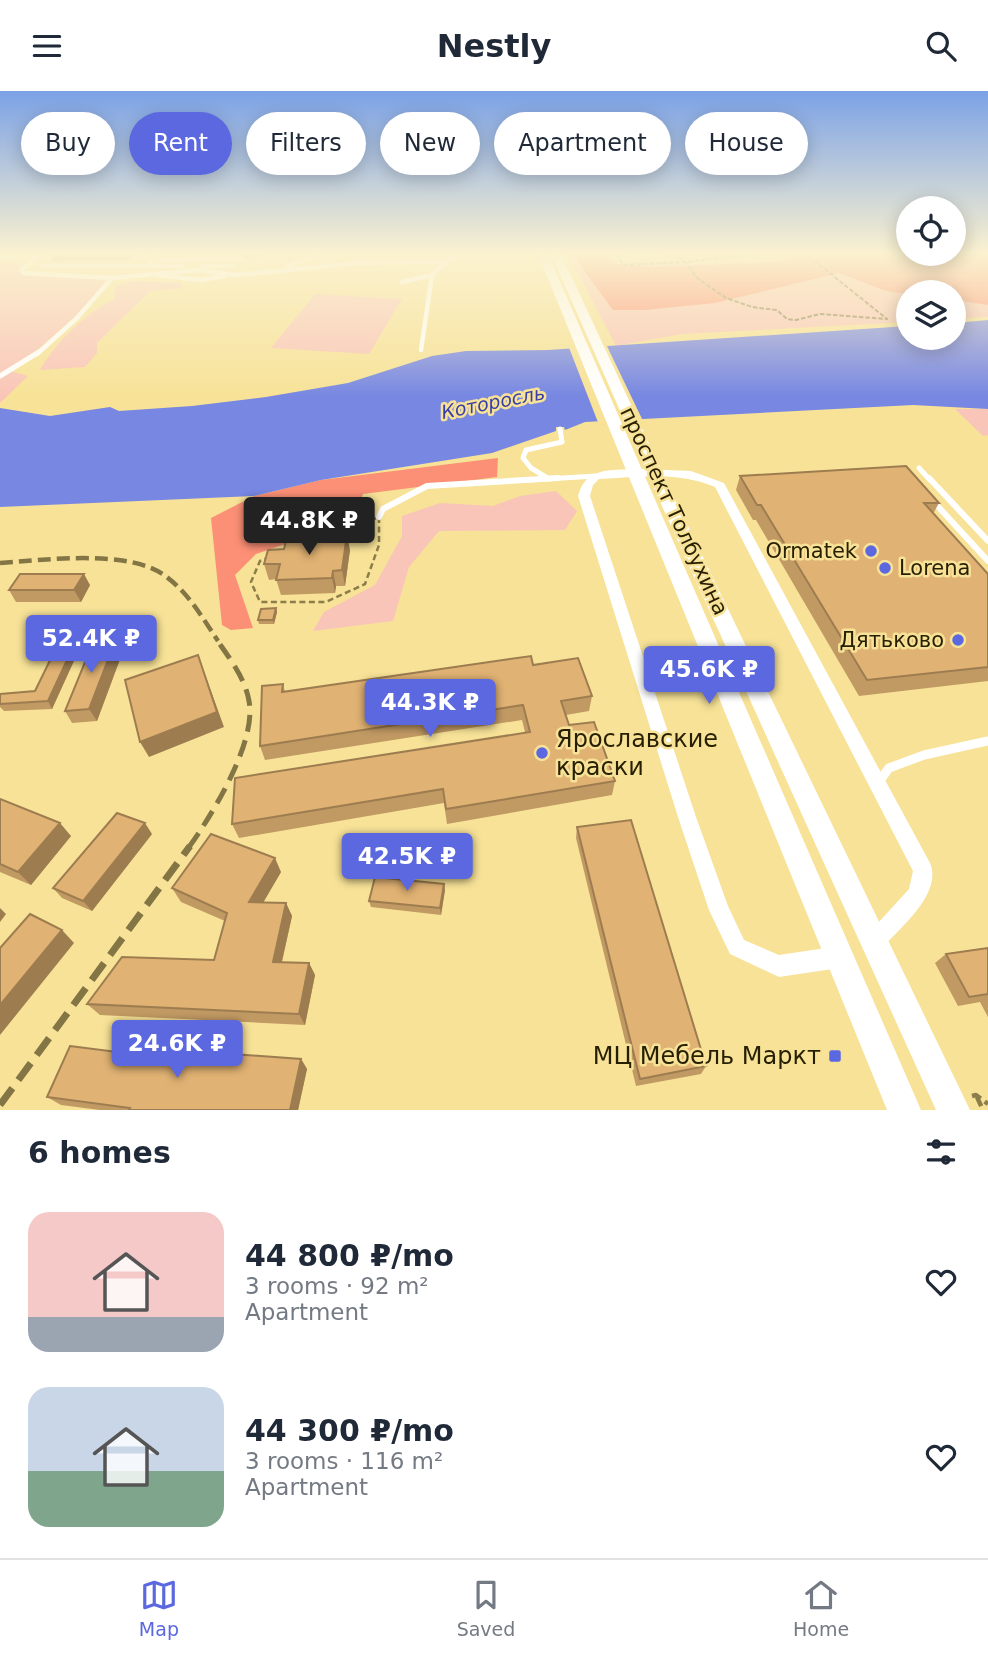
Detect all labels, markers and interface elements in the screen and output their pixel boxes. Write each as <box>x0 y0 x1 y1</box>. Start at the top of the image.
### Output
icon: menu <box>28 27 66 65</box>
text: Nestly <box>437 27 551 65</box>
icon: search <box>922 27 960 65</box>
chip: Buy <box>21 112 115 175</box>
chip: Rent <box>129 112 232 175</box>
chip: Filters <box>246 112 366 175</box>
chip: New <box>380 112 480 175</box>
chip: Apartment <box>494 112 671 175</box>
chip: House <box>685 112 808 175</box>
map controls <box>896 196 966 350</box>
button: locate <box>896 196 966 266</box>
button: layers <box>896 280 966 350</box>
water label: Которосль <box>439 381 547 423</box>
street label: проспект Толбухина <box>615 403 733 619</box>
pin: 44.8K ₽ <box>244 497 374 557</box>
text: 44.8K ₽ <box>260 507 358 533</box>
place label: Ormatek <box>766 539 858 563</box>
marker: Ormatek <box>863 543 879 559</box>
place label: Lorena <box>899 556 970 580</box>
marker: Lorena <box>877 560 893 576</box>
pin: 52.4K ₽ <box>26 615 156 675</box>
text: 52.4K ₽ <box>42 625 140 651</box>
place label: Дятьково <box>840 628 944 652</box>
marker: Дятьково <box>950 632 966 648</box>
pin: 45.6K ₽ <box>644 647 774 706</box>
text: 45.6K ₽ <box>660 656 758 682</box>
pin: 44.3K ₽ <box>365 679 495 739</box>
text: 44.3K ₽ <box>381 689 479 715</box>
place label: Ярославские краски <box>556 725 718 781</box>
marker: Ярославские краски <box>534 745 550 761</box>
pin: 42.5K ₽ <box>342 833 472 893</box>
text: 42.5K ₽ <box>358 843 456 869</box>
pin: 24.6K ₽ <box>112 1021 242 1080</box>
text: 24.6K ₽ <box>128 1030 226 1056</box>
place label: МЦ Мебель Маркт <box>593 1042 821 1070</box>
marker: МЦ Мебель Маркт <box>827 1048 843 1064</box>
icon: filters <box>922 1133 960 1171</box>
text: 6 homes <box>28 1135 171 1170</box>
text: 44 800 ₽/mo <box>245 1238 454 1273</box>
icon: home <box>84 1240 168 1324</box>
icon: heart <box>922 1263 960 1301</box>
text: 3 rooms · 92 m² <box>245 1273 429 1299</box>
text: Apartment <box>245 1299 368 1325</box>
text: 44 300 ₽/mo <box>245 1413 454 1448</box>
icon: home <box>84 1415 168 1499</box>
icon: heart <box>922 1438 960 1476</box>
text: 3 rooms · 116 m² <box>245 1448 443 1474</box>
text: Apartment <box>245 1474 368 1500</box>
tab: Map <box>139 1576 179 1640</box>
tab: Saved <box>457 1576 515 1640</box>
tab: Home <box>793 1576 849 1640</box>

